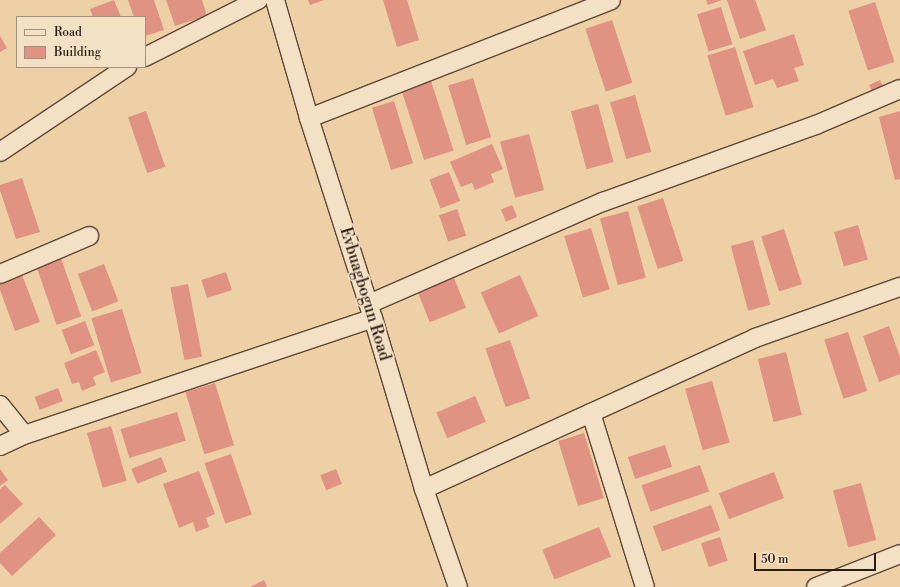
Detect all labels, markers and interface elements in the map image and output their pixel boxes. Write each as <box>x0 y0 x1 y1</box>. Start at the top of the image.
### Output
legend <box>16 16 146 68</box>
text: Road <box>54 25 82 40</box>
text: Building <box>54 45 101 60</box>
street label: Evbuagbogun Road <box>336 225 394 363</box>
scale bar <box>756 545 878 571</box>
text: 50 m <box>761 552 789 567</box>

